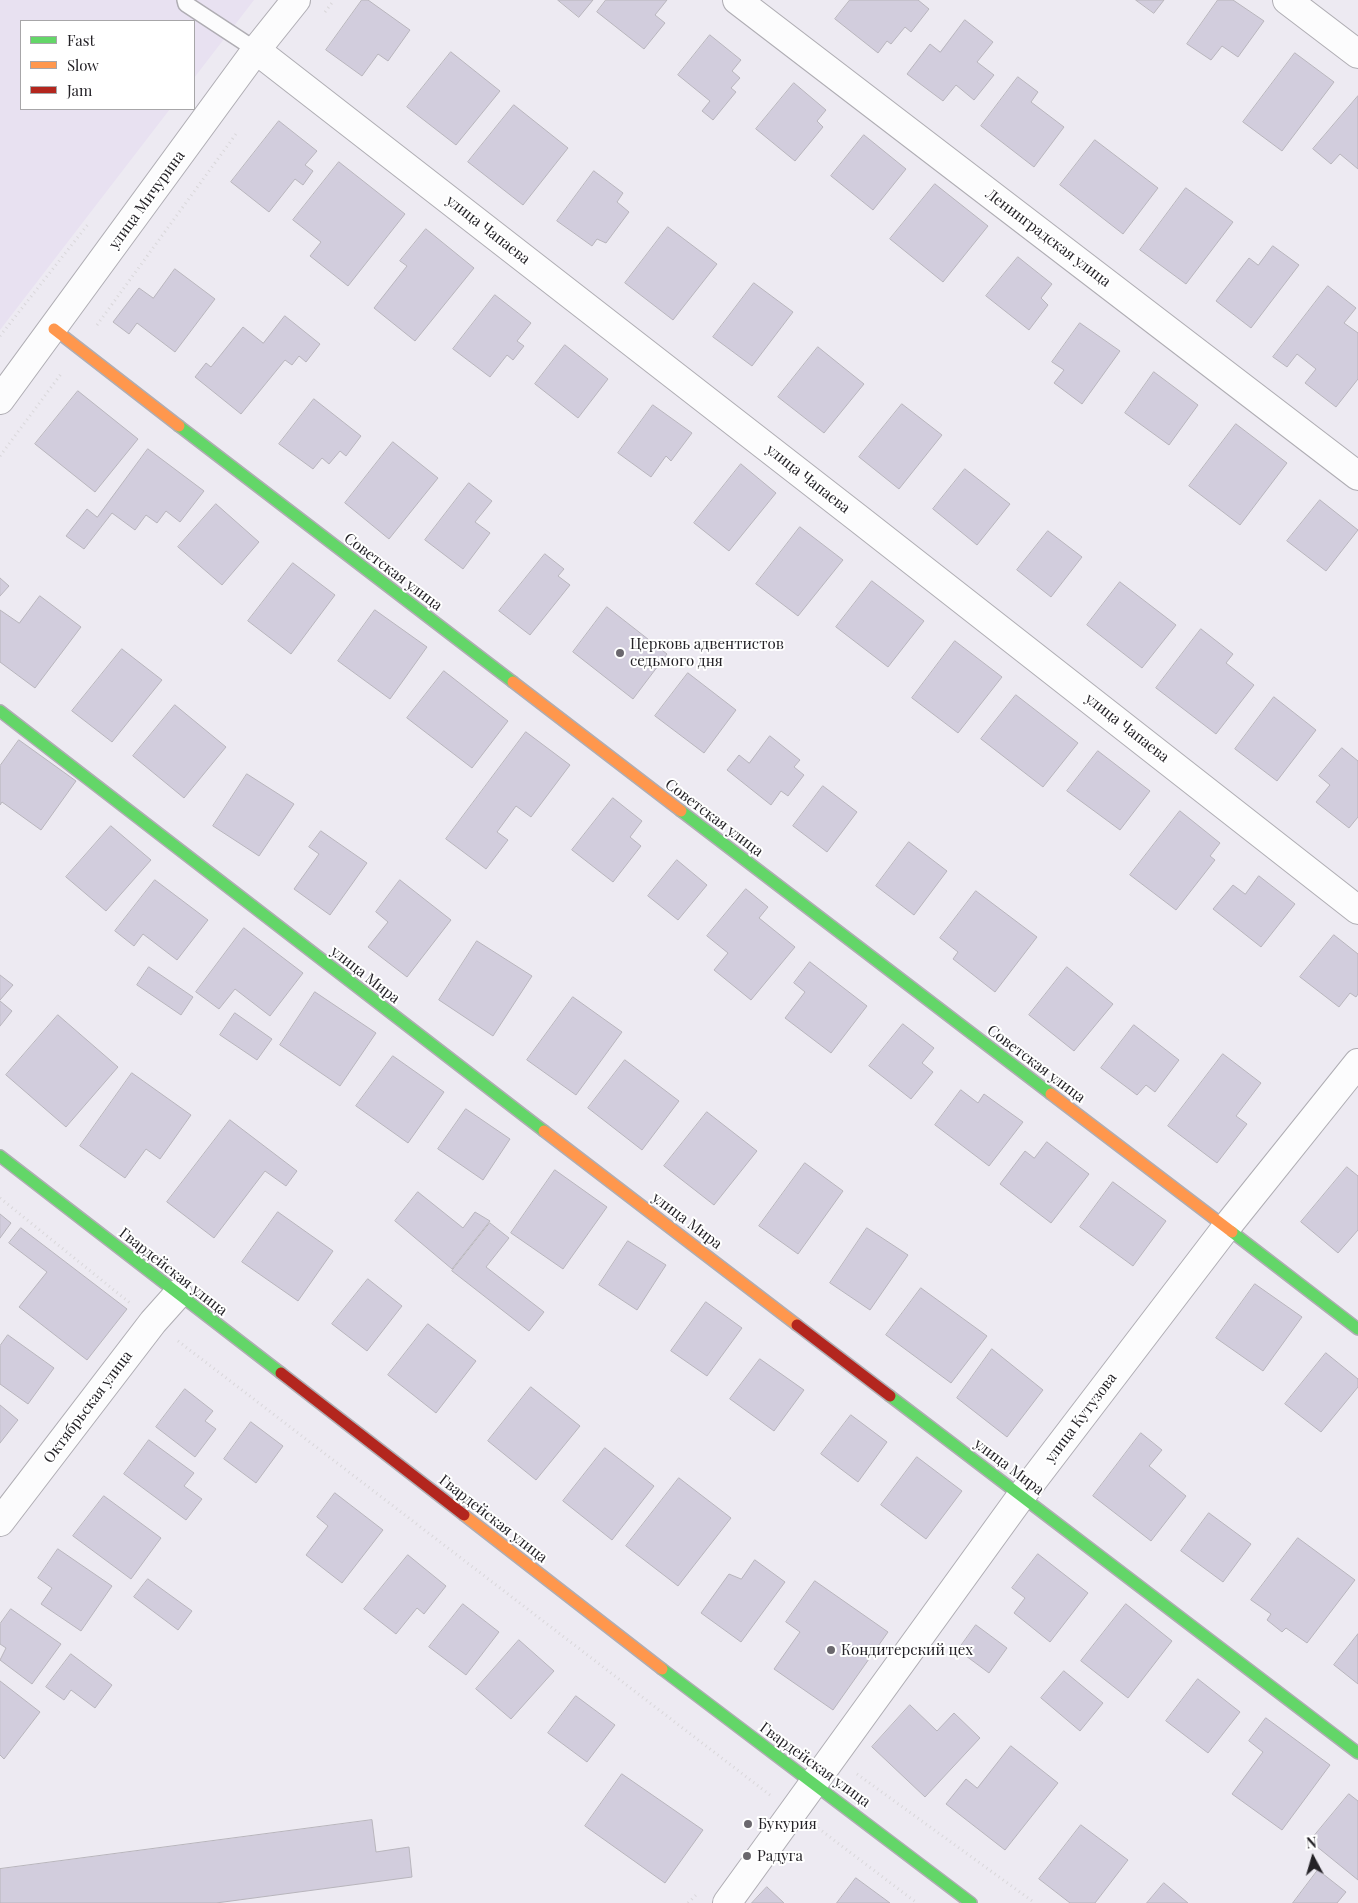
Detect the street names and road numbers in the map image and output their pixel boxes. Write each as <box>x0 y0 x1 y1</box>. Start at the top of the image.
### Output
street label: улица Мичурина <box>105 147 189 253</box>
street label: Ленинградская улица <box>982 185 1114 291</box>
street label: улица Чапаева <box>442 192 534 268</box>
street label: улица Чапаева <box>762 441 854 517</box>
street label: Советская улица <box>340 529 446 615</box>
street label: улица Чапаева <box>1081 690 1173 766</box>
street label: Советская улица <box>661 775 767 861</box>
street label: улица Мира <box>327 942 403 1008</box>
street label: Советская улица <box>983 1021 1089 1107</box>
street label: улица Мира <box>648 1189 726 1253</box>
street label: Гвардейская улица <box>115 1224 231 1320</box>
street label: Октябрьская улица <box>40 1347 136 1467</box>
street label: улица Кутузова <box>1041 1369 1121 1467</box>
street label: улица Мира <box>970 1435 1048 1499</box>
street label: Гвардейская улица <box>435 1471 551 1567</box>
street label: Гвардейская улица <box>756 1719 874 1811</box>

